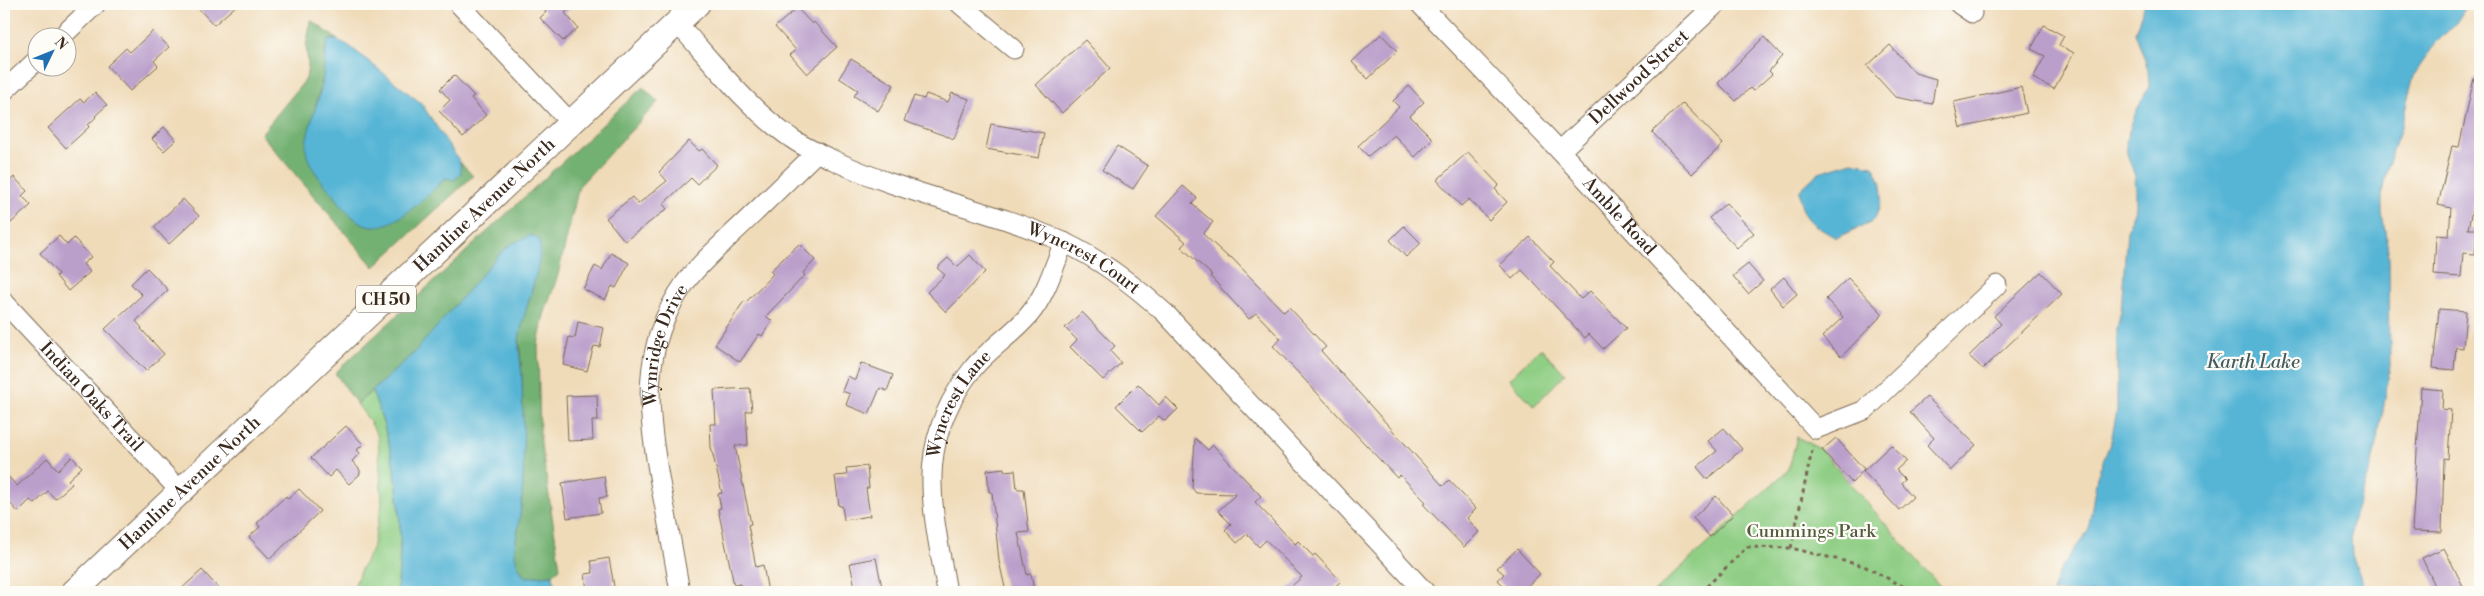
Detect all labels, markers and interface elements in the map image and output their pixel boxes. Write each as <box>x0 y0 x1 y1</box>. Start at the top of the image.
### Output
street label: Dellwood Street <box>1584 24 1694 130</box>
north arrow <box>28 28 78 78</box>
text: N <box>50 34 71 54</box>
street label: Hamline Avenue North <box>409 133 560 277</box>
street label: Amble Road <box>1577 171 1662 261</box>
street label: Wyncrest Court <box>1023 217 1145 300</box>
street label: Wynridge Drive <box>639 279 693 407</box>
road number: CH 50 <box>356 286 416 312</box>
street label: Indian Oaks Trail <box>35 337 149 457</box>
street label: Wyncrest Lane <box>922 345 996 460</box>
water label: Karth Lake <box>2206 350 2300 374</box>
street label: Hamline Avenue North <box>114 411 266 555</box>
park label: Cummings Park <box>1746 520 1877 543</box>

